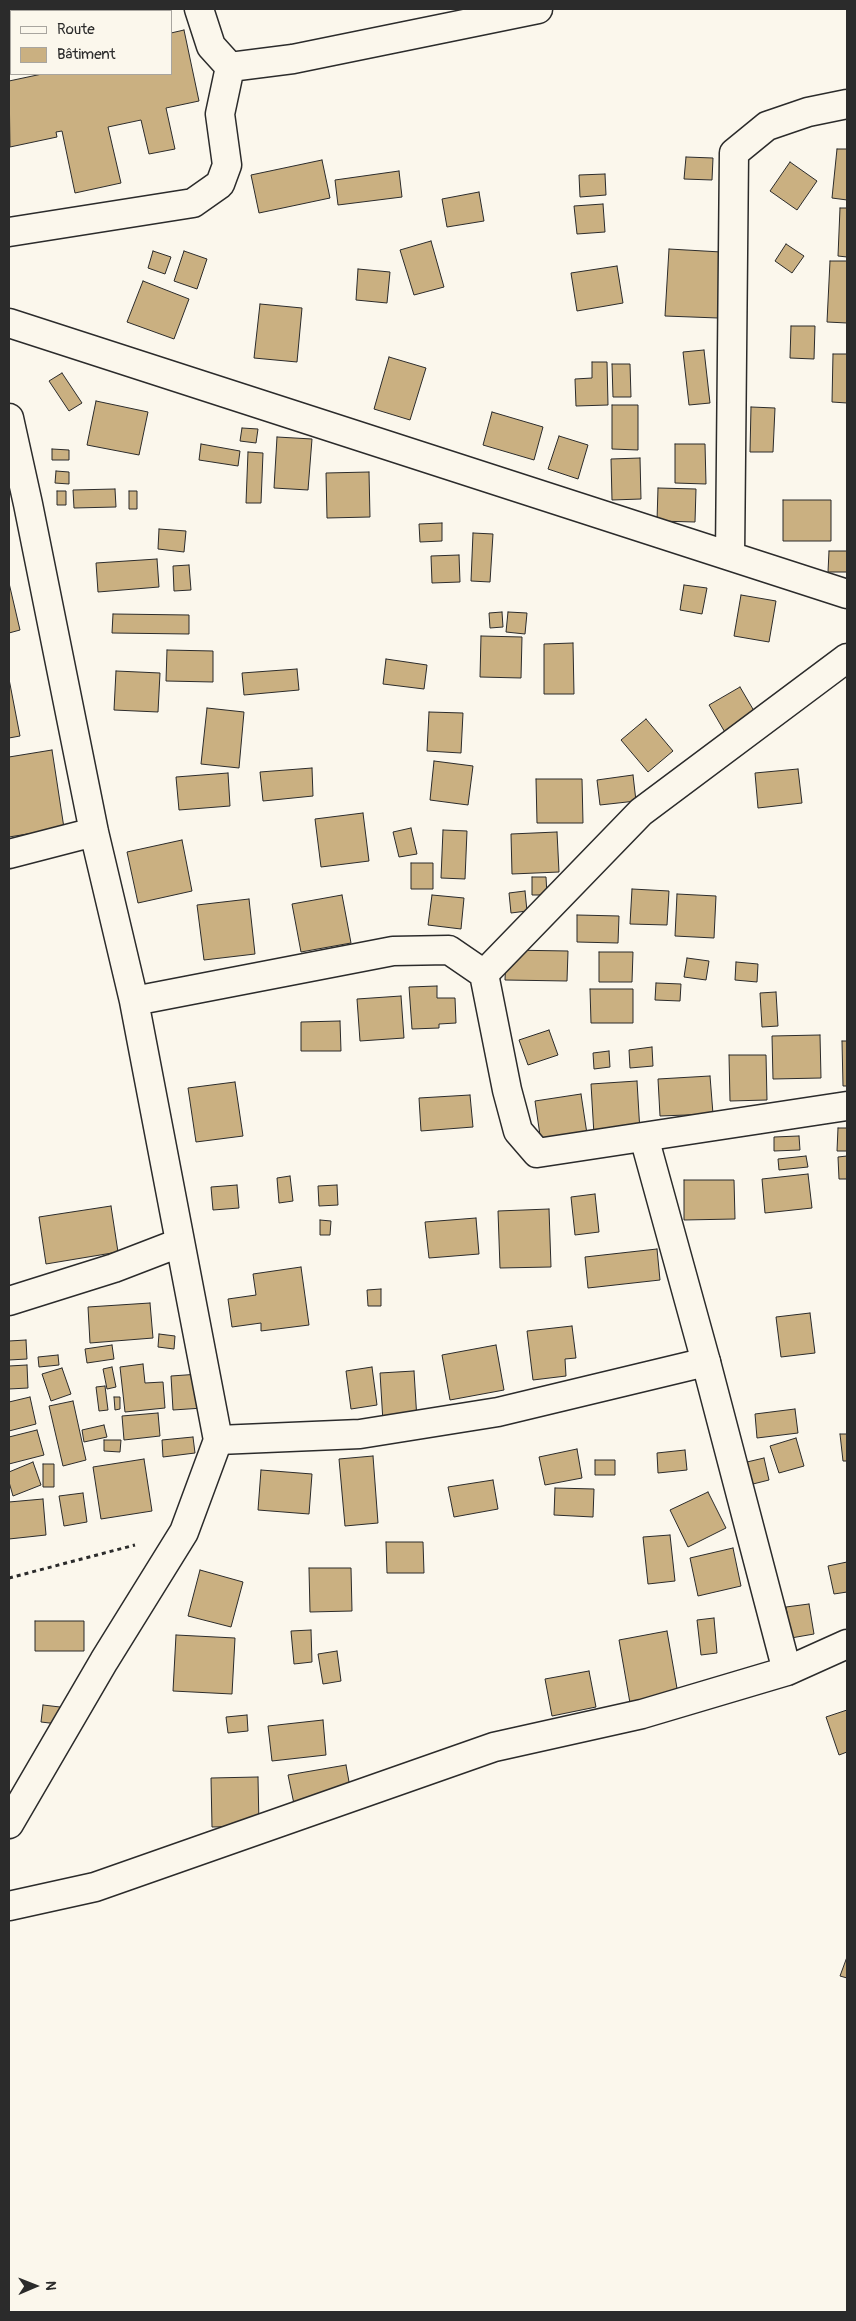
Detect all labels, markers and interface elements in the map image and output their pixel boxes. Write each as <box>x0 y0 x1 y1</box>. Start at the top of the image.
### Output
legend <box>10 10 172 75</box>
text: Route <box>57 20 95 39</box>
text: Bâtiment <box>57 45 116 64</box>
north arrow <box>10 2261 60 2311</box>
text: N <box>42 2281 59 2291</box>

